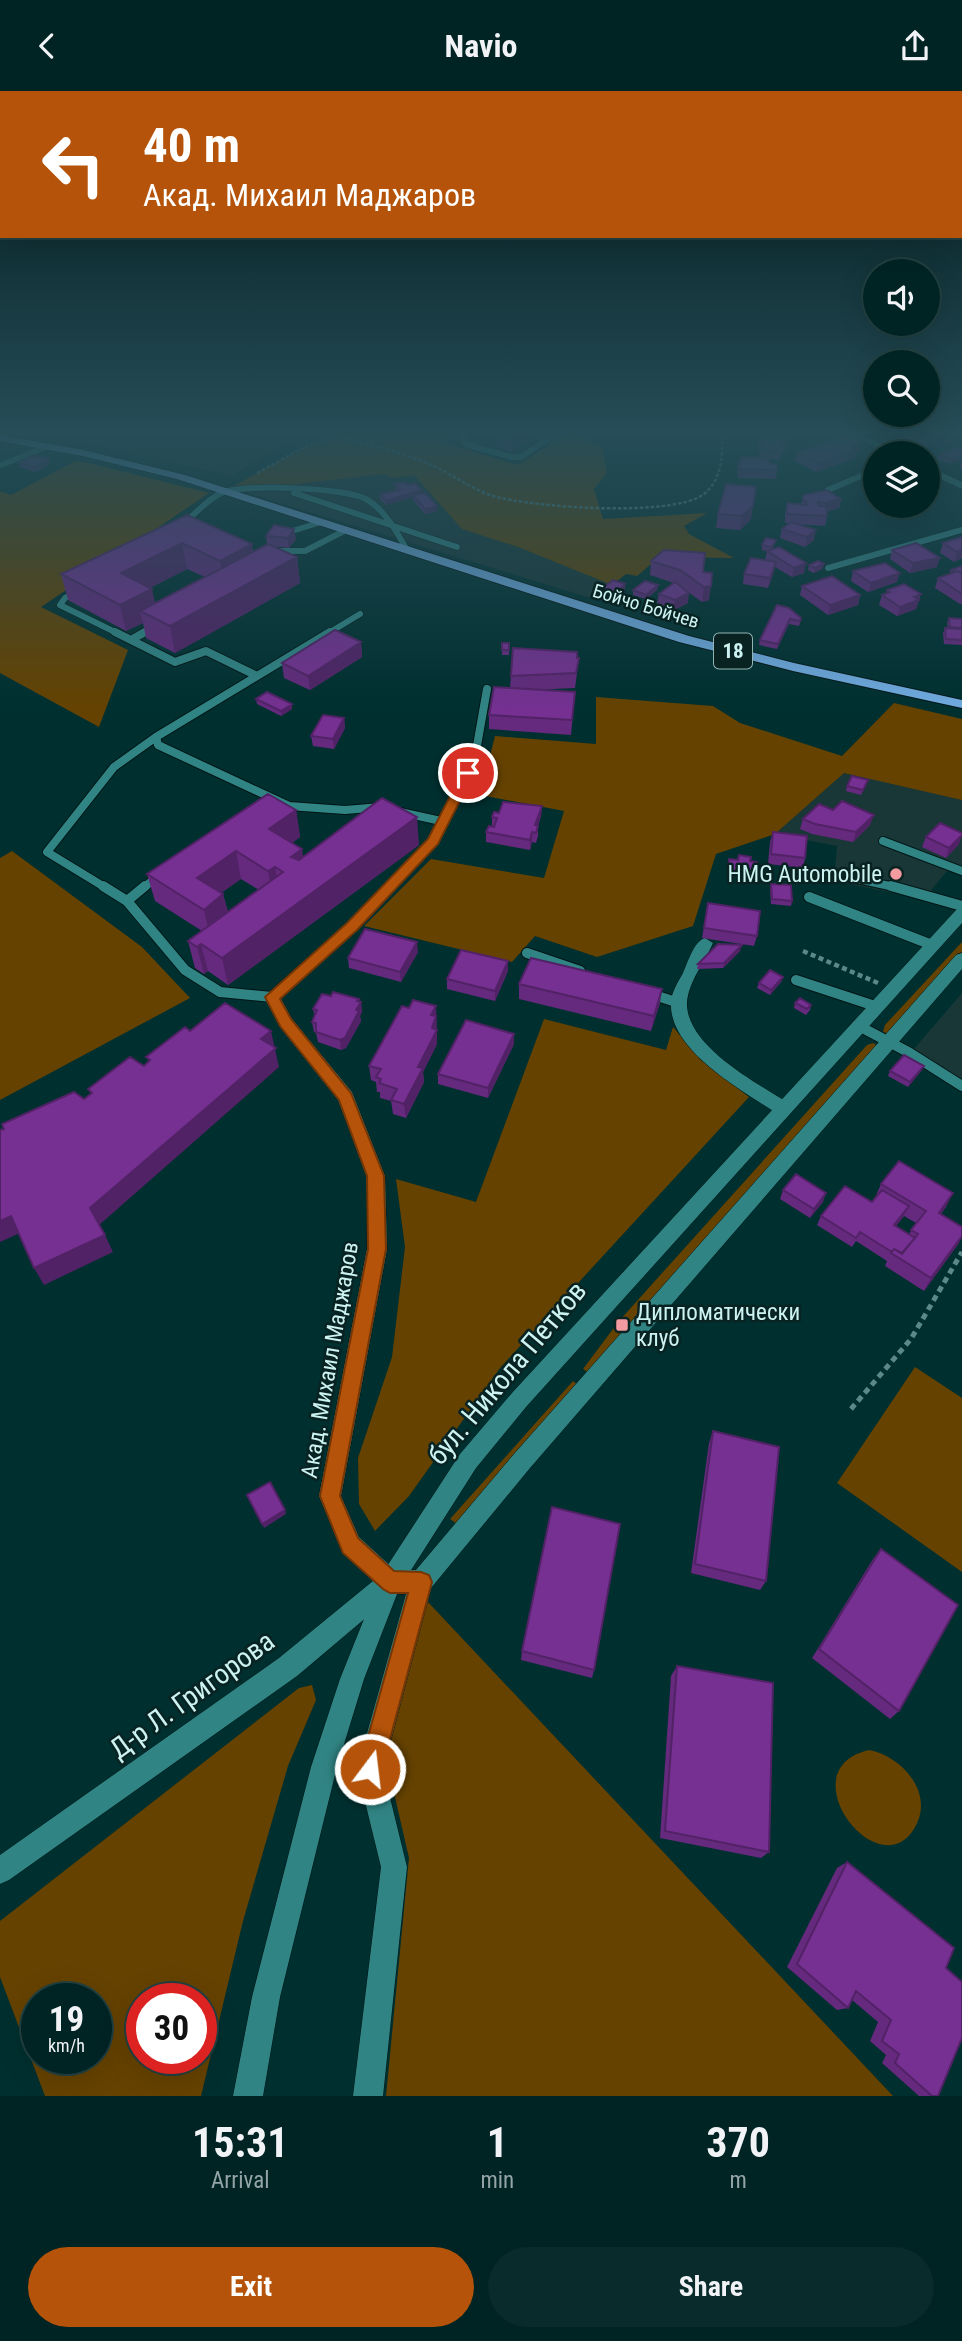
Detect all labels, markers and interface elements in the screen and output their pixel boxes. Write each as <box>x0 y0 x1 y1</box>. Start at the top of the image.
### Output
icon: back <box>28 27 66 65</box>
text: Navio <box>445 27 517 65</box>
icon: share <box>896 27 934 65</box>
text: 40 m <box>143 117 240 174</box>
icon: left <box>28 119 119 210</box>
text: Акад. Михаил Маджаров <box>143 176 476 214</box>
map controls <box>863 259 940 518</box>
button: sound <box>863 259 940 336</box>
button: search <box>863 350 940 427</box>
button: layers <box>863 441 940 518</box>
street label: Бойчо Бойчев <box>590 579 702 633</box>
road number: 18 <box>714 633 752 669</box>
pin <box>438 743 498 803</box>
icon: arrive <box>449 754 487 792</box>
place label: HMG Automobile <box>728 861 882 888</box>
marker: HMG Automobile <box>888 866 904 882</box>
street label: Акад. Михаил Маджаров <box>296 1240 364 1480</box>
street label: бул. Никола Петков <box>421 1275 593 1471</box>
place label: Дипломатически клуб <box>636 1299 800 1352</box>
marker: Дипломатически клуб <box>614 1317 630 1333</box>
street label: Д-р Л. Григорова <box>103 1624 281 1766</box>
position arrow <box>333 1732 407 1806</box>
speed limit sign: 30 <box>126 1983 217 2074</box>
text: 19 <box>49 1999 84 2040</box>
text: km/h <box>48 2035 85 2056</box>
text: 15:31 <box>192 2118 288 2167</box>
text: 1 <box>487 2118 508 2167</box>
text: 370 <box>706 2118 770 2167</box>
text: Arrival <box>211 2167 269 2194</box>
text: min <box>480 2167 514 2194</box>
text: m <box>729 2167 747 2194</box>
button: Exit <box>28 2247 474 2327</box>
button: Share <box>488 2247 934 2327</box>

